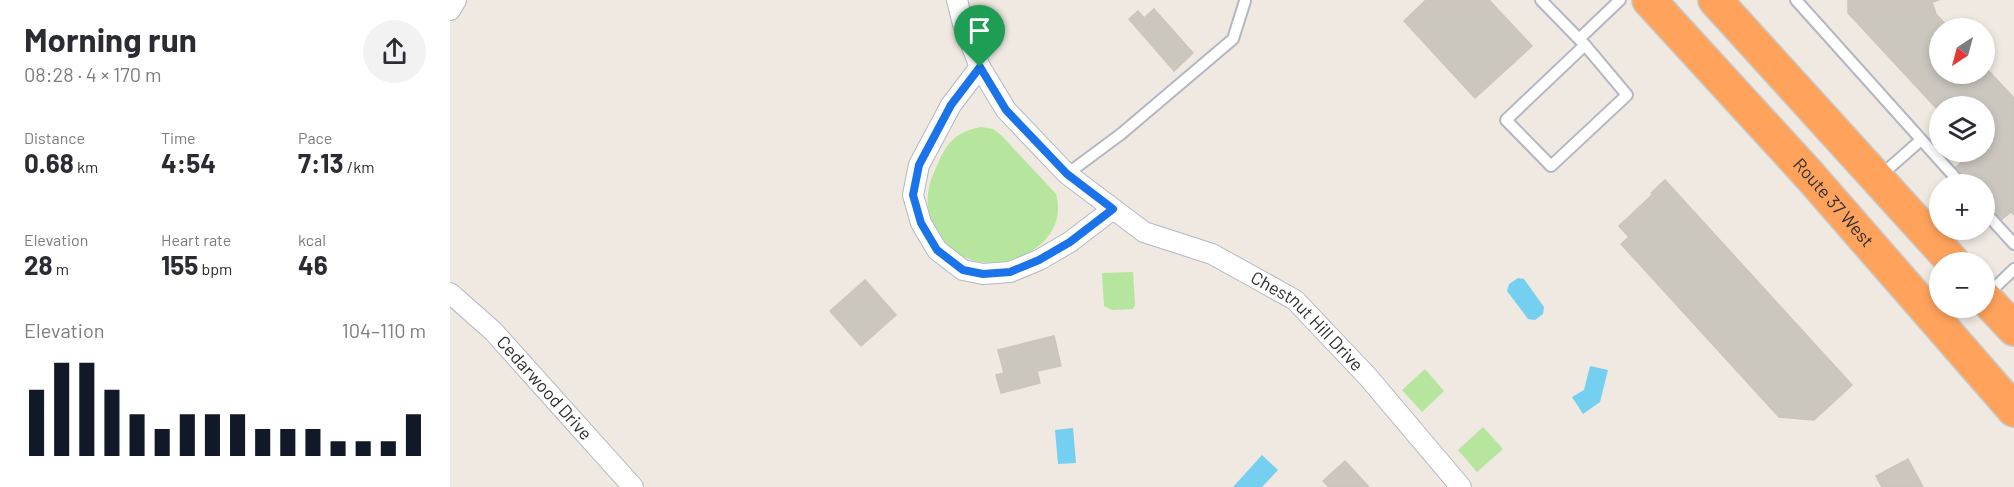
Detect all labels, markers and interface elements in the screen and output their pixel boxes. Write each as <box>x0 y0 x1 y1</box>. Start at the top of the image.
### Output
pin <box>954 5 1005 67</box>
icon: arrive <box>963 14 996 47</box>
north arrow <box>1929 18 1995 84</box>
map controls <box>1929 18 1995 318</box>
text: Morning run <box>24 19 197 59</box>
button: share <box>363 20 426 83</box>
text: 08:28 · 4 × 170 m <box>24 62 162 86</box>
button: layers <box>1929 96 1995 162</box>
text: Distance <box>24 128 85 147</box>
text: Time <box>161 128 196 147</box>
text: Pace <box>298 128 332 147</box>
text: 0.68 <box>24 147 74 178</box>
text: 4:54 <box>161 147 216 178</box>
text: 7:13 <box>298 147 344 178</box>
street label: Route 37 West <box>1789 153 1879 251</box>
text: km <box>74 157 98 176</box>
text: /km <box>344 157 374 176</box>
button: + <box>1929 174 1995 240</box>
text: Elevation <box>24 230 88 249</box>
text: Heart rate <box>161 230 231 249</box>
text: kcal <box>298 230 326 249</box>
text: 28 <box>24 249 53 280</box>
text: 155 <box>161 249 198 280</box>
text: 46 <box>298 249 328 280</box>
button: − <box>1929 252 1995 318</box>
text: m <box>53 259 69 278</box>
text: bpm <box>198 259 232 278</box>
street label: Chestnut Hill Drive <box>1247 266 1368 375</box>
text: Elevation <box>24 318 105 342</box>
text: 104–110 m <box>342 318 426 342</box>
street label: Cedarwood Drive <box>492 331 597 444</box>

